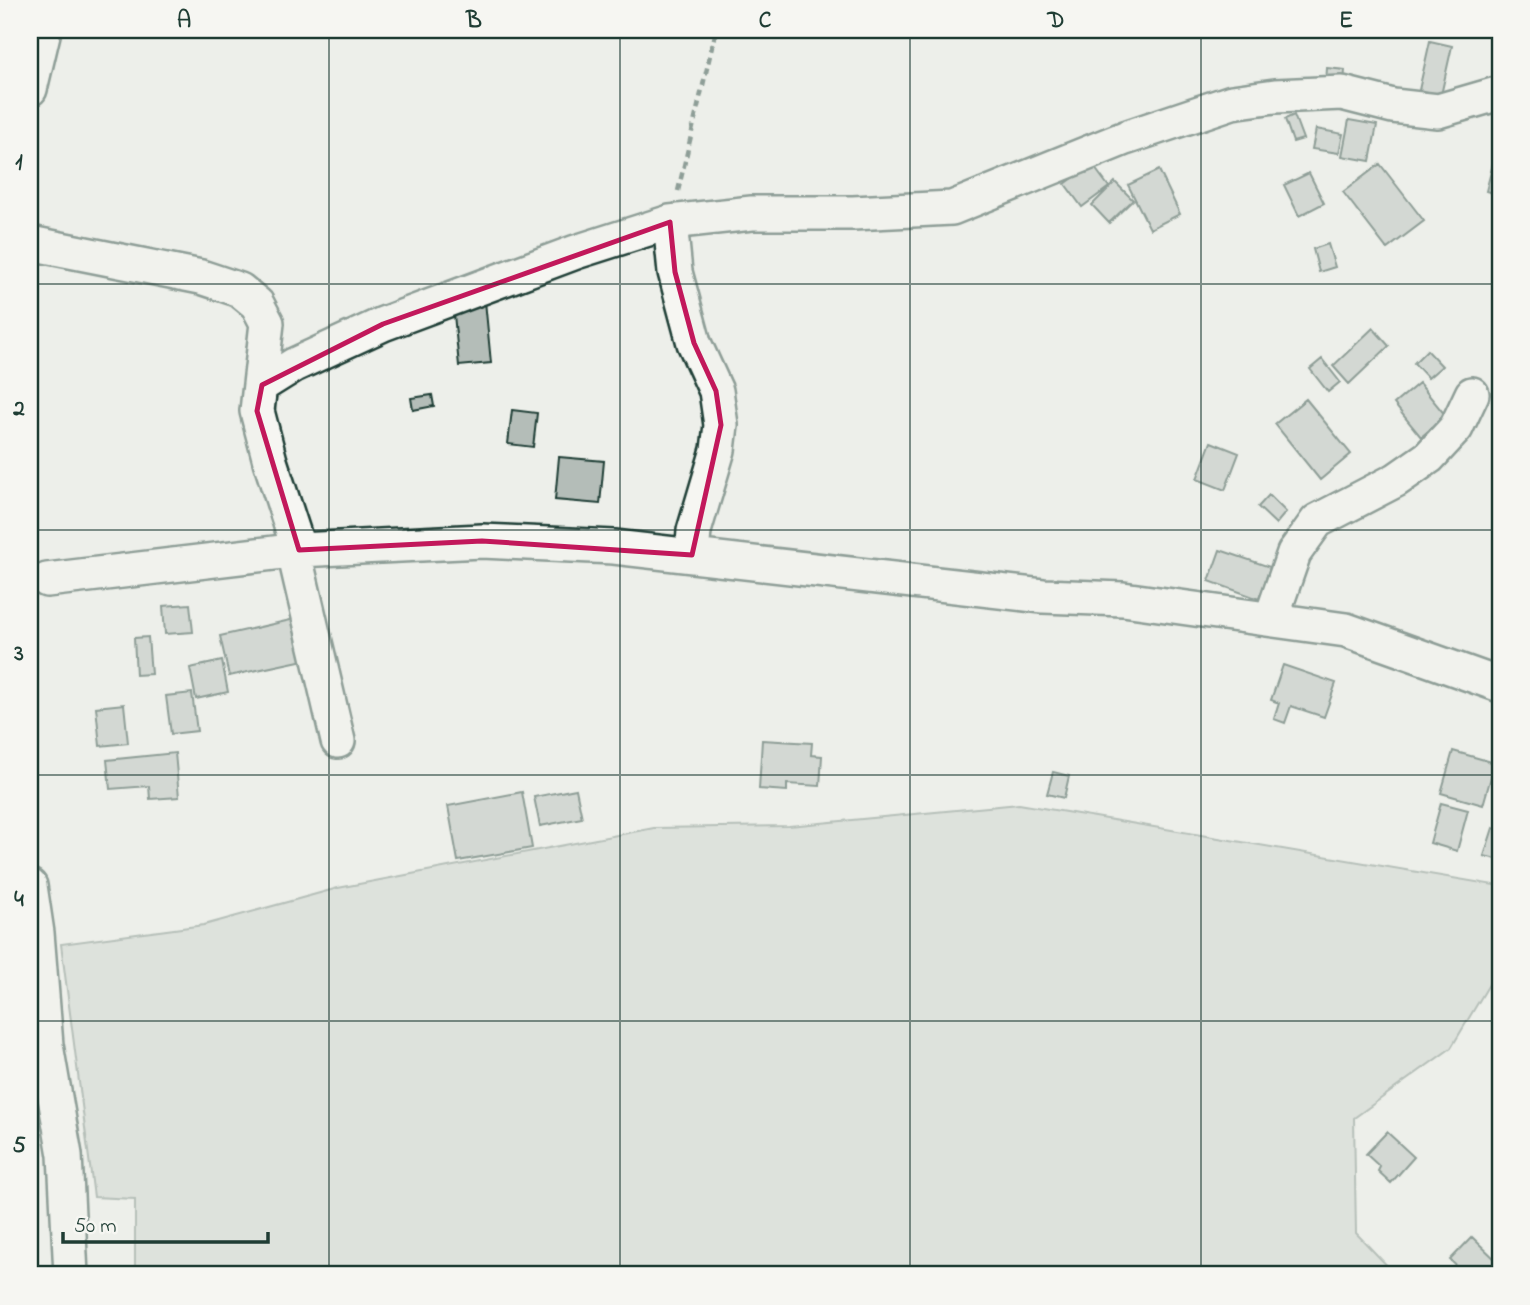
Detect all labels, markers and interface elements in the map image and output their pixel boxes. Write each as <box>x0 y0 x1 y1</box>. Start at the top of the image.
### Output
text: A <box>177 5 191 38</box>
text: B <box>465 5 482 38</box>
text: C <box>759 5 772 38</box>
text: D <box>1047 5 1064 38</box>
text: E <box>1339 5 1353 38</box>
text: 1 <box>15 147 23 180</box>
text: 2 <box>12 393 25 426</box>
text: 3 <box>13 638 24 671</box>
text: 4 <box>14 884 24 917</box>
text: 5 <box>12 1130 26 1163</box>
scale bar <box>63 1200 268 1244</box>
text: 50 m <box>74 1212 117 1242</box>

